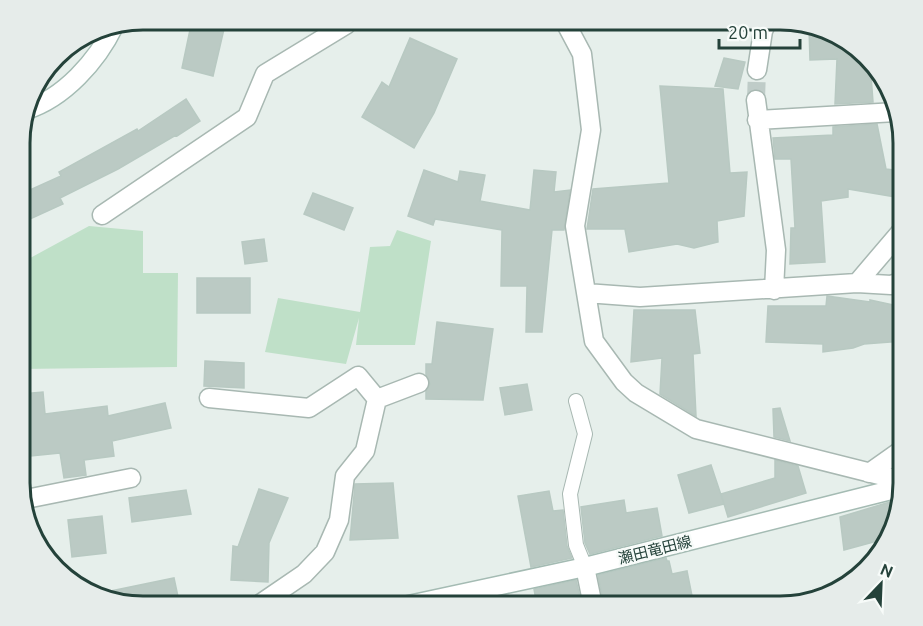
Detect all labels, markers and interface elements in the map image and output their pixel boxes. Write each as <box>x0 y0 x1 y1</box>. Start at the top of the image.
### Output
scale bar <box>719 12 800 50</box>
text: 20 m <box>728 22 768 42</box>
street label: 瀬田竜田線 <box>616 532 693 567</box>
north arrow <box>851 554 911 614</box>
text: N <box>878 560 896 581</box>

